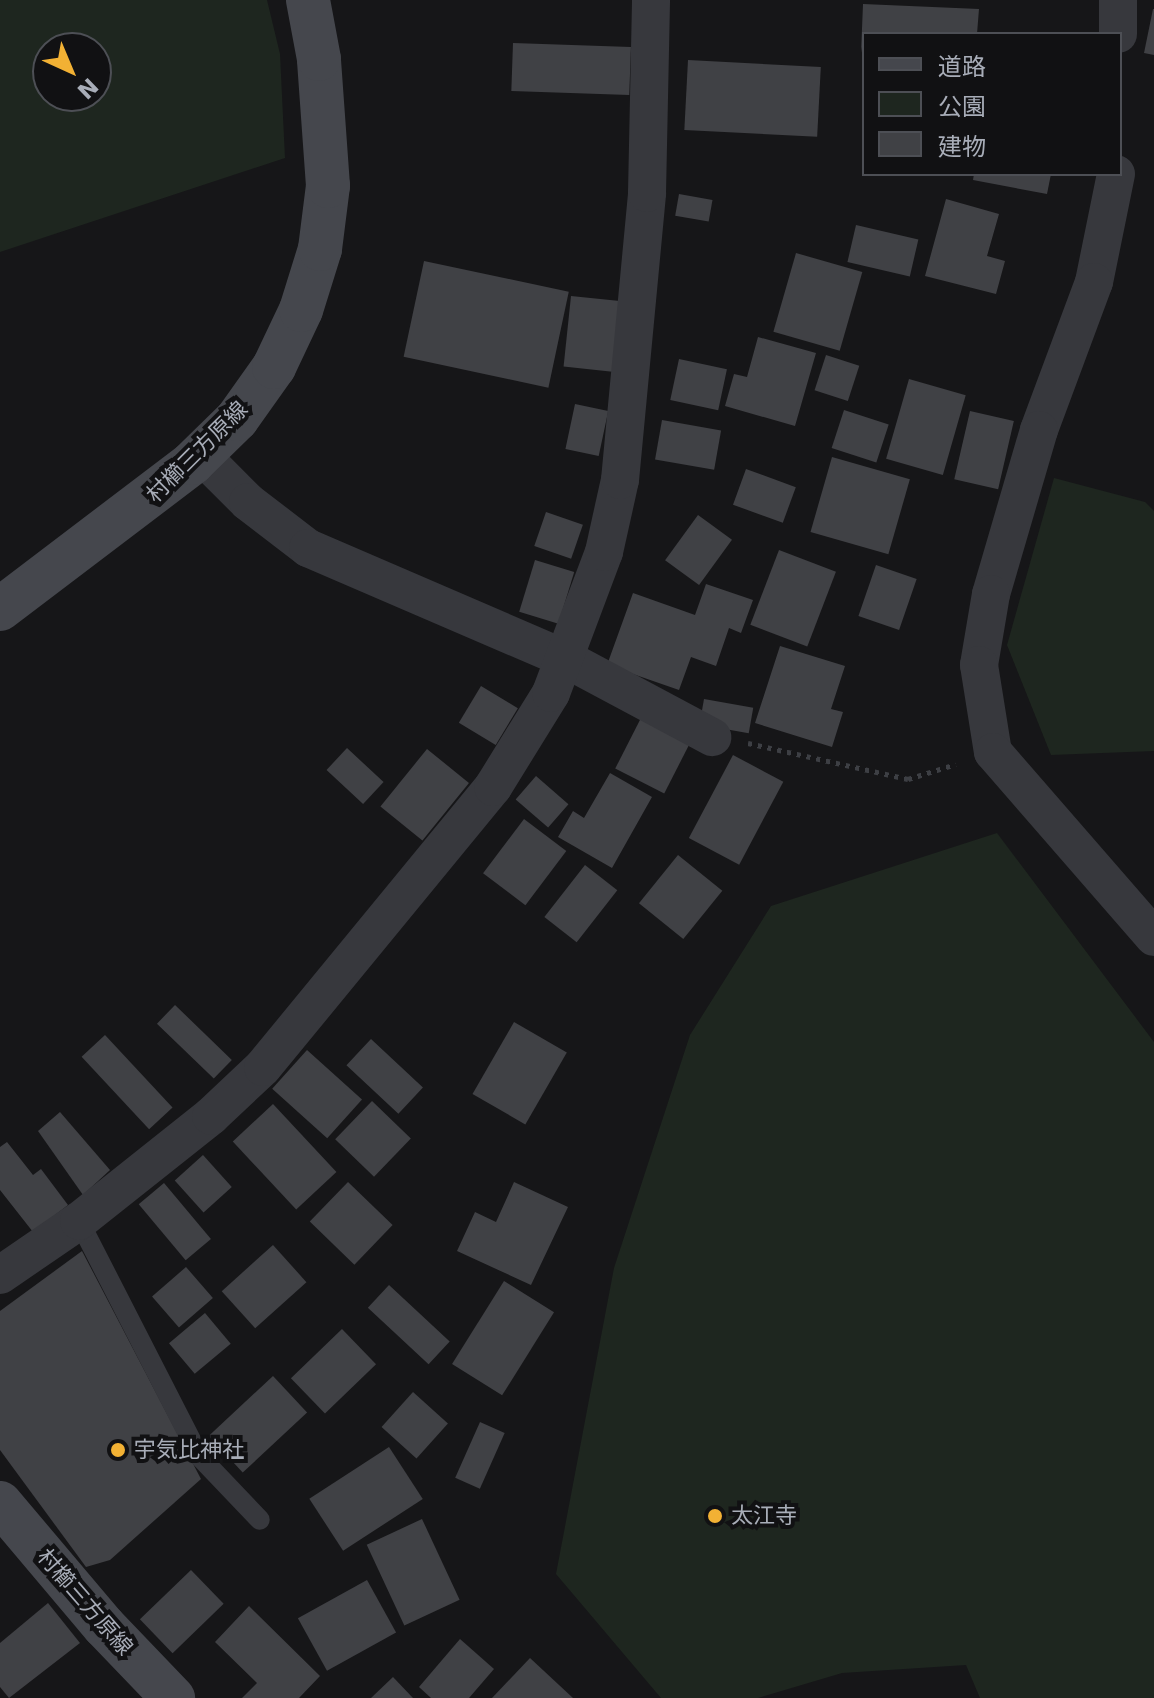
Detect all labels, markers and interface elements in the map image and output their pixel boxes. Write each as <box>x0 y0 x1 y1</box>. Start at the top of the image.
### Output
north arrow <box>32 32 112 112</box>
legend <box>862 32 1122 176</box>
text: 道路 <box>938 53 986 81</box>
text: N <box>72 73 103 104</box>
text: 公園 <box>938 93 986 121</box>
text: 建物 <box>938 133 986 161</box>
street label: 村櫛三方原線 <box>141 396 253 508</box>
place label: 宇気比神社 <box>134 1437 244 1463</box>
marker: 宇気比神社 <box>109 1441 127 1459</box>
place label: 太江寺 <box>731 1503 797 1529</box>
marker: 太江寺 <box>706 1507 724 1525</box>
street label: 村櫛三方原線 <box>32 1544 138 1660</box>

